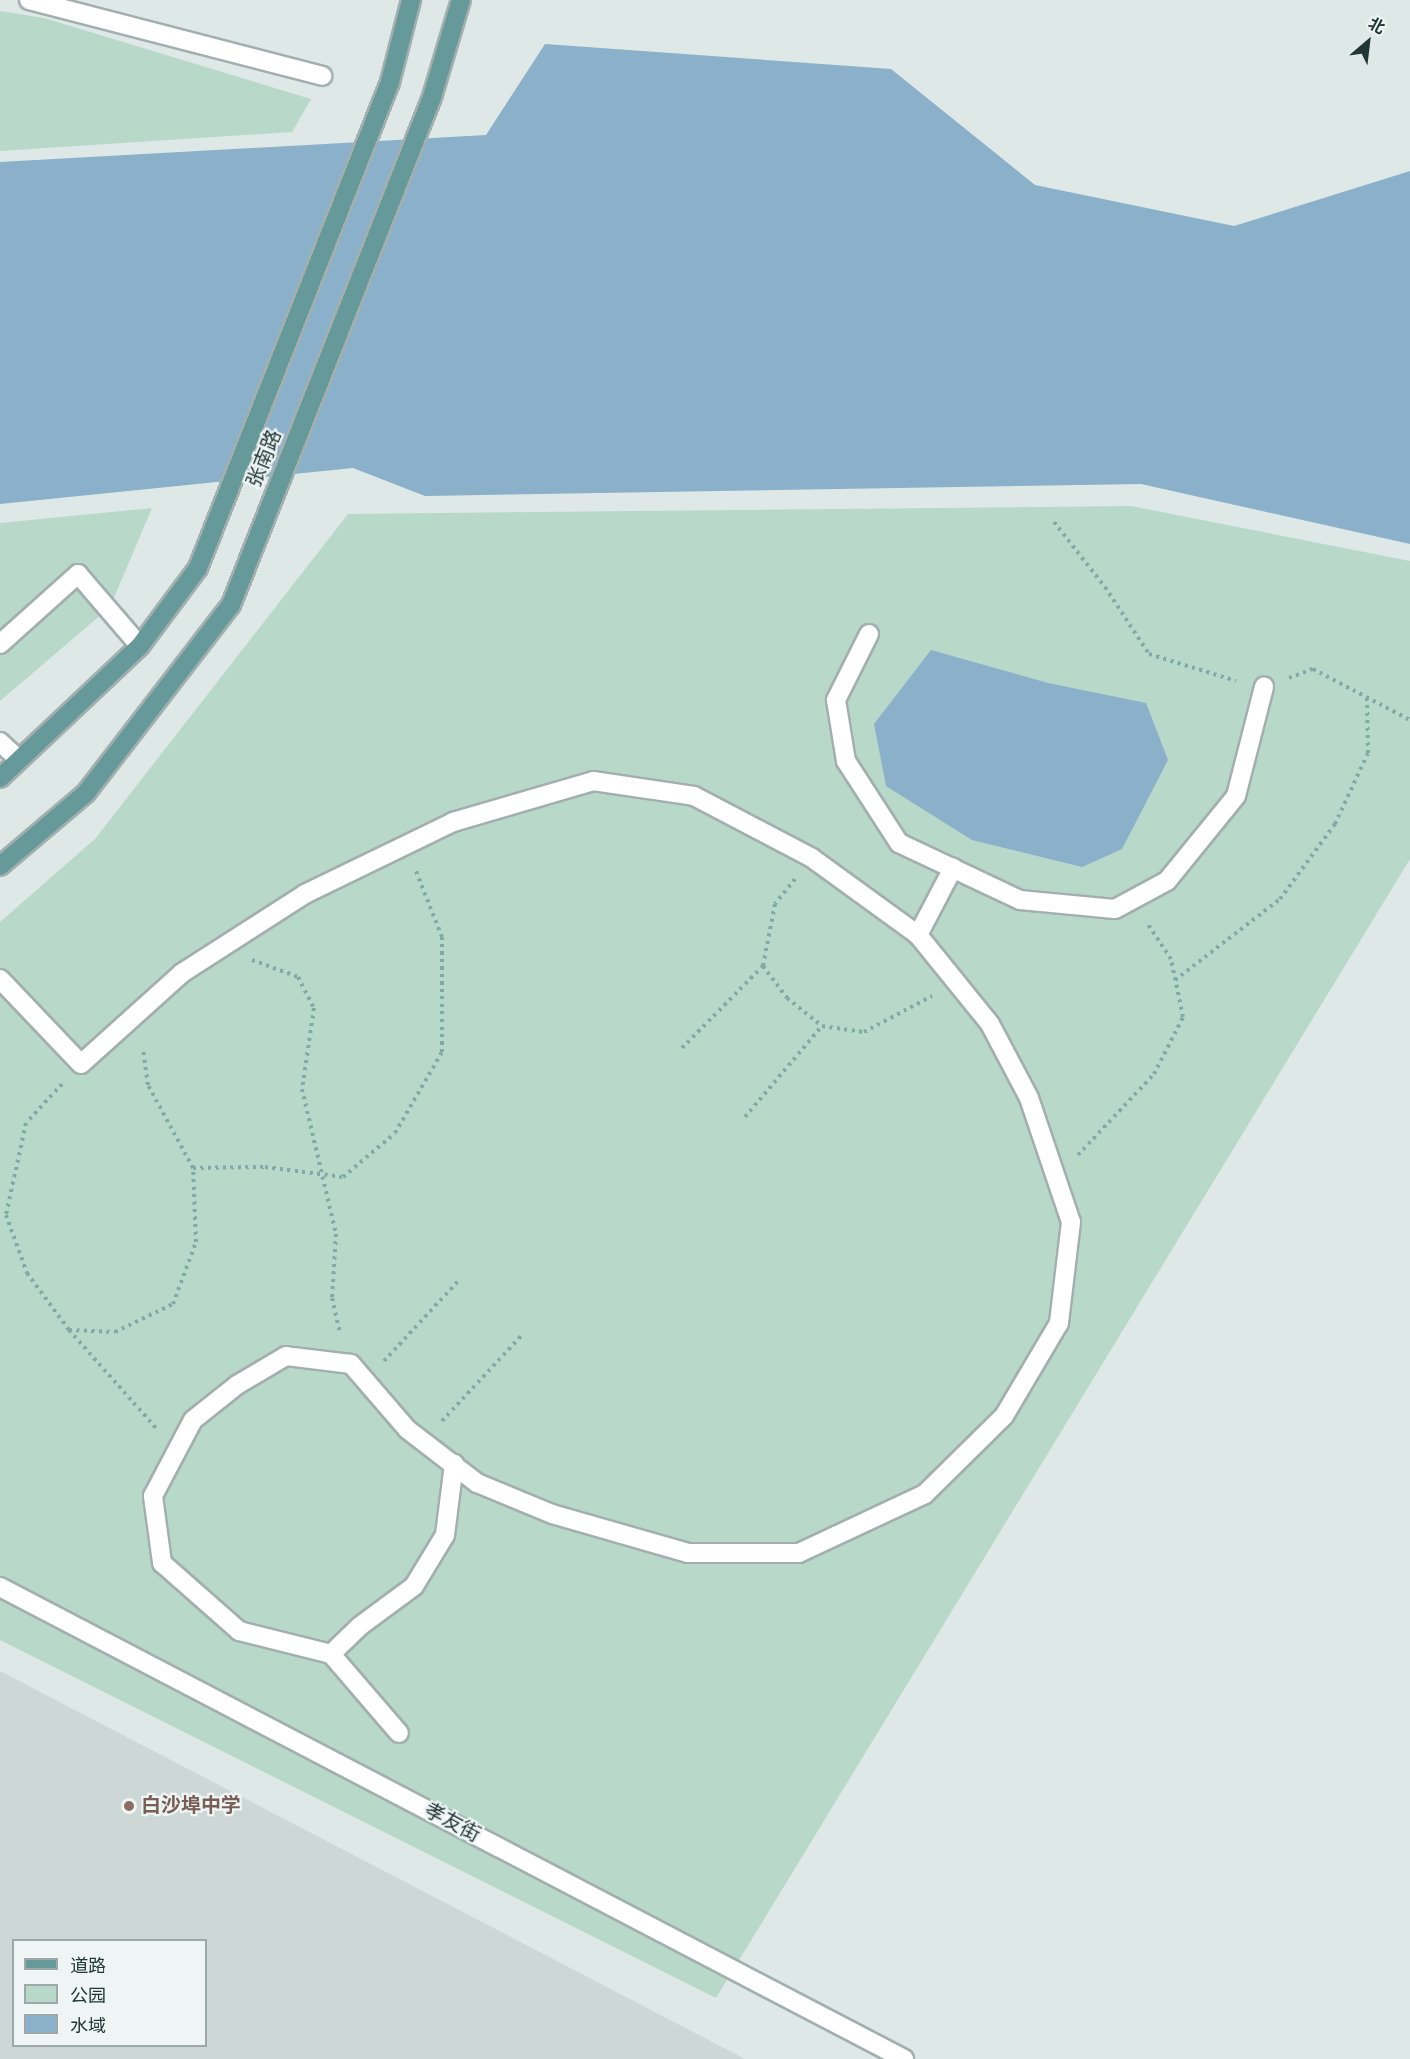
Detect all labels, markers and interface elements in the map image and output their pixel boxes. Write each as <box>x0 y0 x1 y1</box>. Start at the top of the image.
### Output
north arrow <box>1338 12 1398 72</box>
text: 北 <box>1365 14 1388 39</box>
street label: 张南路 <box>243 427 287 491</box>
place label: 白沙埠中学 <box>141 1794 241 1818</box>
street label: 孝友街 <box>420 1798 484 1848</box>
marker: 白沙埠中学 <box>122 1799 136 1813</box>
legend <box>12 1939 207 2047</box>
text: 道路 <box>70 1955 106 1977</box>
text: 公园 <box>70 1985 106 2007</box>
text: 水域 <box>70 2015 106 2037</box>

